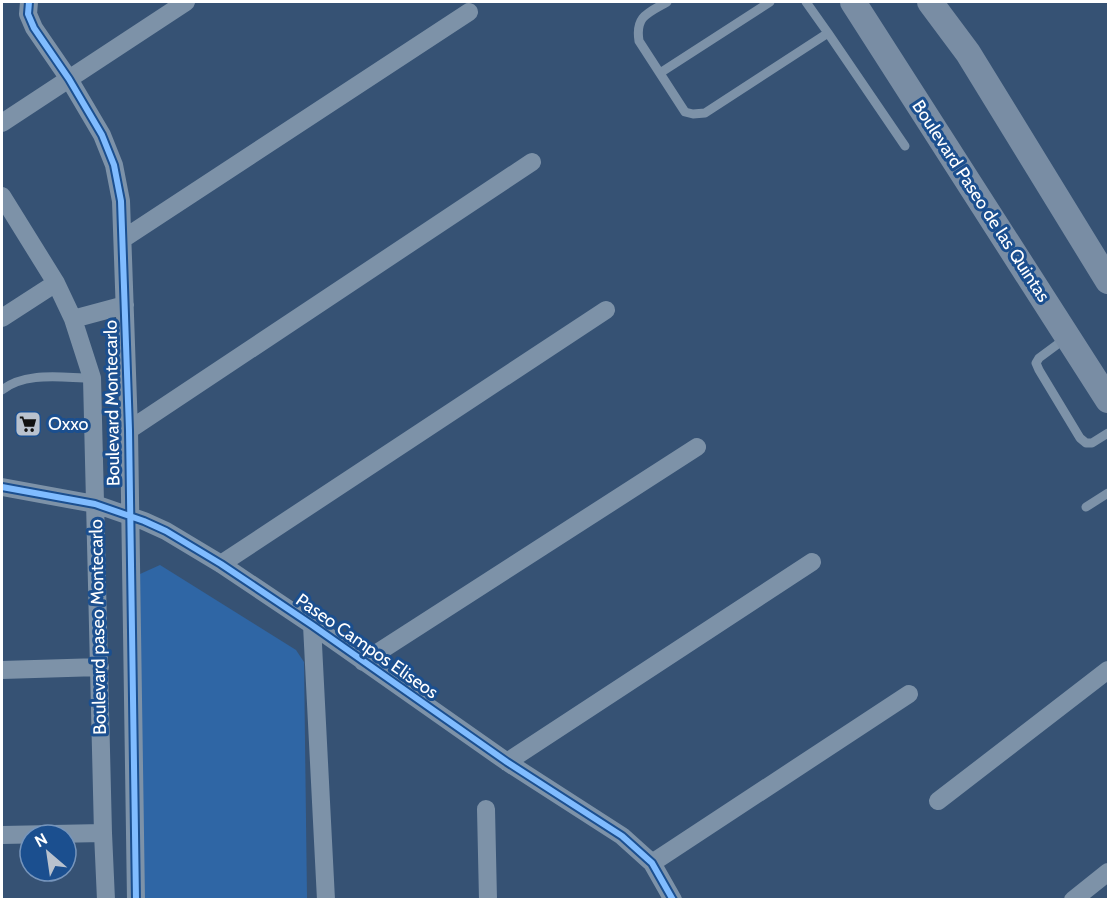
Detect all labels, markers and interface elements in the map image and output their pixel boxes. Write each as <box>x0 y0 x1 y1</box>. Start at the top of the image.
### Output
street label: Boulevard Paseo de las Quintas <box>907 96 1055 306</box>
street label: Boulevard Montecarlo <box>100 320 124 486</box>
supermarket icon: Oxxo <box>13 409 43 439</box>
place label: Oxxo <box>48 413 88 435</box>
street label: Boulevard paseo Montecarlo <box>85 519 111 735</box>
street label: Paseo Campos Eliseos <box>292 589 442 703</box>
north arrow <box>18 823 78 883</box>
text: N <box>31 829 51 851</box>

